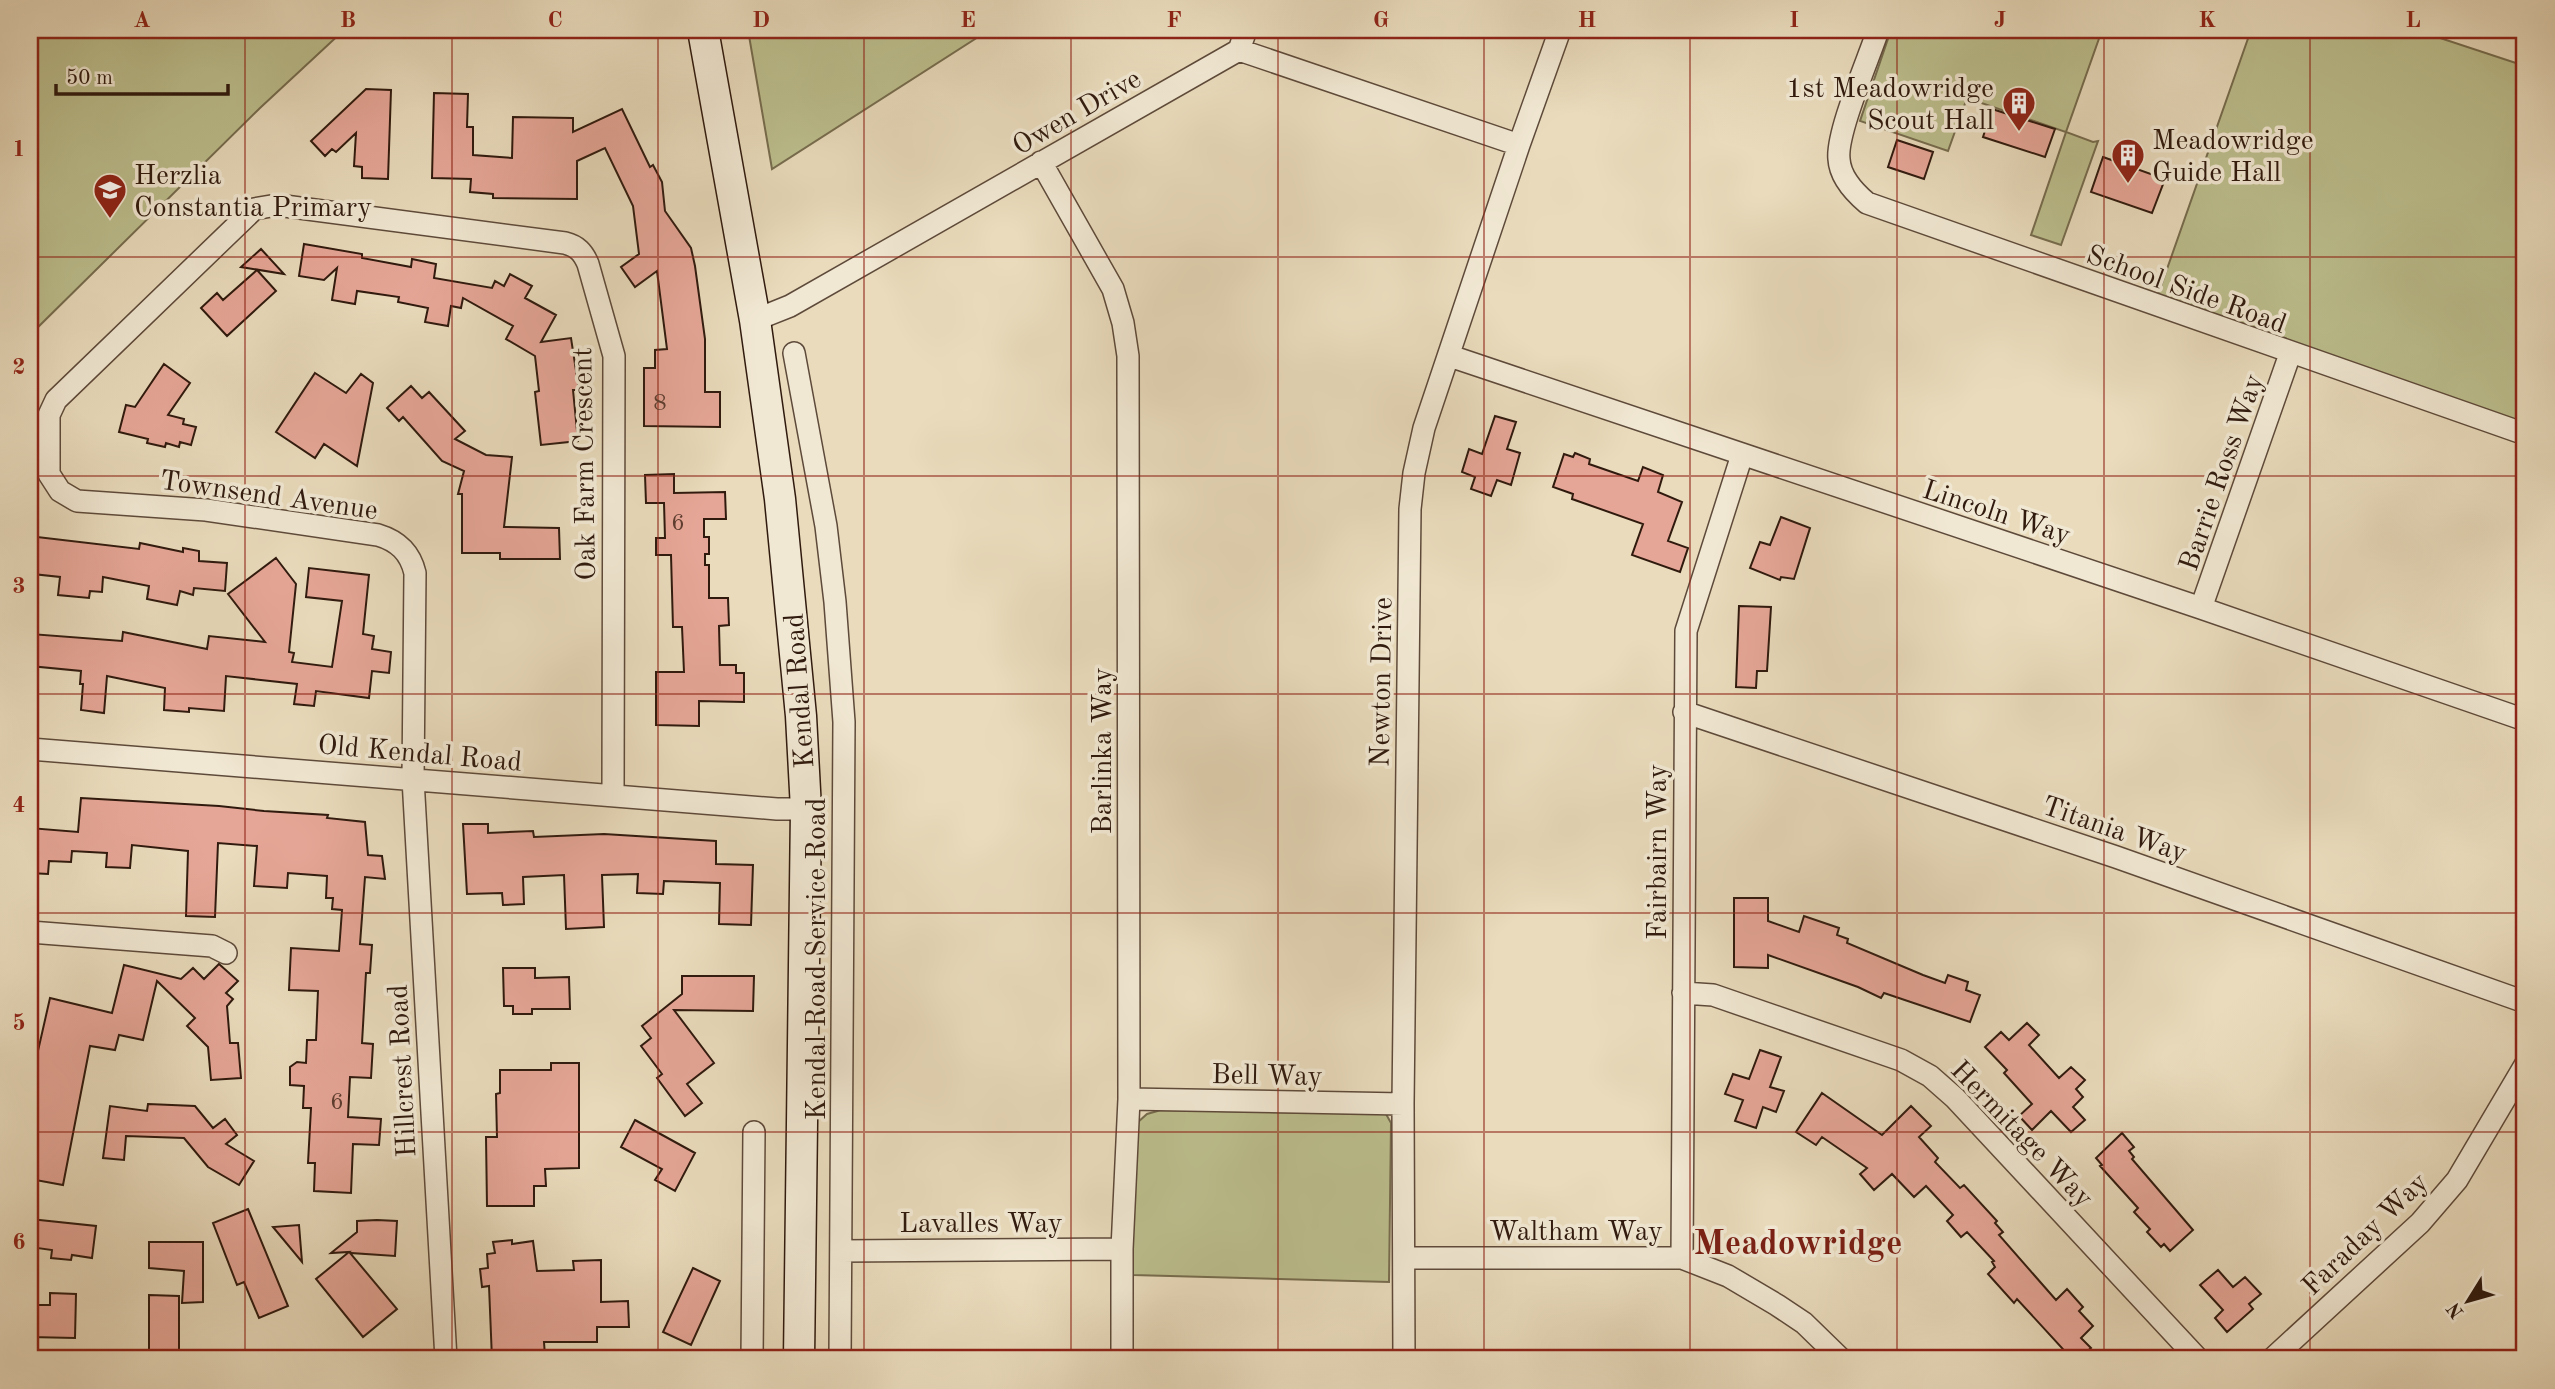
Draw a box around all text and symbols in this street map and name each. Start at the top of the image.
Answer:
text: A [133,9,151,32]
text: B [340,9,356,32]
text: C [547,9,563,32]
text: D [752,9,770,32]
text: E [960,9,976,32]
text: F [1166,9,1182,32]
text: G [1373,9,1389,32]
text: H [1578,9,1596,32]
text: I [1789,9,1799,32]
text: J [1994,9,2006,32]
text: K [2198,9,2216,32]
text: L [2405,9,2421,32]
scale bar [56,52,228,96]
street label: Owen Drive [1009,66,1146,161]
text: 50 m [66,68,113,89]
place label: 1st Meadowridge Scout Hall [1786,76,1994,136]
building icon: 1st Meadowridge Scout Hall [2000,84,2038,133]
place label: Meadowridge Guide Hall [2152,128,2314,188]
building icon: Meadowridge Guide Hall [2109,136,2147,185]
text: 1 [12,138,26,161]
place label: Herzlia Constantia Primary [134,163,372,223]
school or university icon: Herzlia Constantia Primary [91,171,129,220]
street label: School Side Road [2082,242,2290,340]
street label: Oak Farm Crescent [570,347,602,581]
text: 2 [12,356,26,379]
street label: Barrie Ross Way [2176,371,2270,575]
house number: 8 [653,392,667,416]
street label: Townsend Avenue [158,468,379,526]
street label: Lincoln Way [1919,477,2074,551]
house number: 6 [671,512,685,536]
text: 3 [12,575,26,598]
street label: Newton Drive [1368,597,1398,767]
street label: Kendal Road [782,612,820,769]
street label: Barlinka Way [1090,667,1118,835]
street label: Old Kendal Road [316,732,523,778]
street label: Fairbairn Way [1645,764,1673,940]
street label: Titania Way [2038,793,2190,869]
text: 4 [12,794,26,817]
street label: Kendal Road Service Road [804,798,832,1120]
street label: Hillcrest Road [385,983,423,1158]
text: 5 [12,1012,26,1035]
street label: Hermitage Way [1944,1056,2098,1214]
street label: Bell Way [1211,1062,1323,1092]
house number: 6 [330,1091,344,1115]
street label: Faraday Way [2298,1168,2434,1302]
street label: Lavalles Way [899,1211,1063,1239]
street label: Waltham Way [1489,1219,1663,1247]
district label: Meadowridge [1694,1227,1902,1262]
text: 6 [12,1231,26,1254]
north arrow [2432,1266,2502,1336]
text: N [2444,1298,2468,1321]

